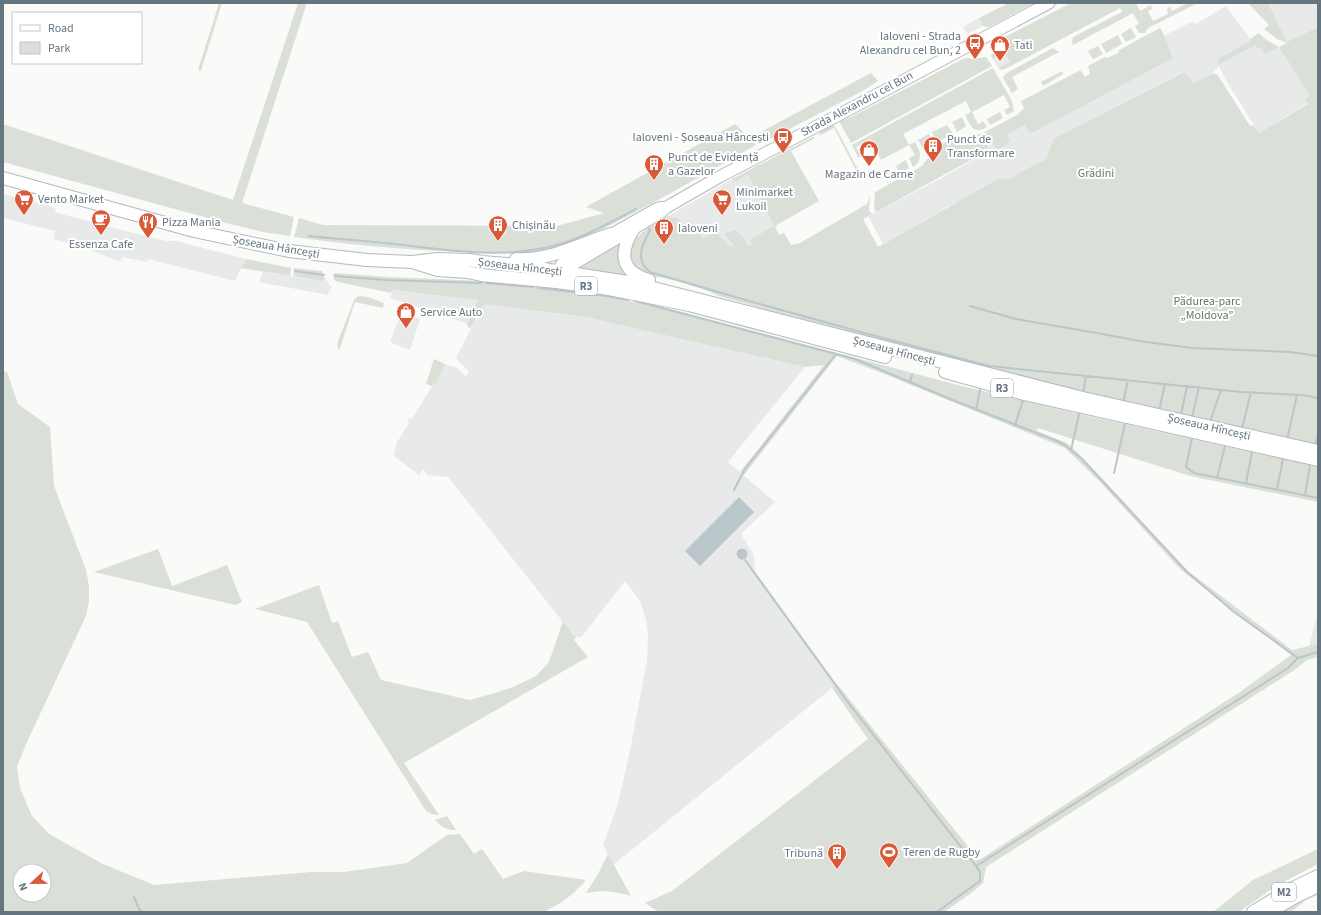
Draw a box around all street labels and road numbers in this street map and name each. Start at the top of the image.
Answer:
street label: Strada Alexandru cel Bun [798,67,916,141]
street label: Șoseaua Hâncești [231,231,321,263]
street label: Șoseaua Hîncești [477,253,563,281]
road number: R3 [575,277,597,295]
street label: Șoseaua Hîncești [851,332,937,370]
road number: R3 [991,379,1013,397]
street label: Șoseaua Hîncești [1166,409,1252,445]
road number: M2 [1272,883,1296,901]

